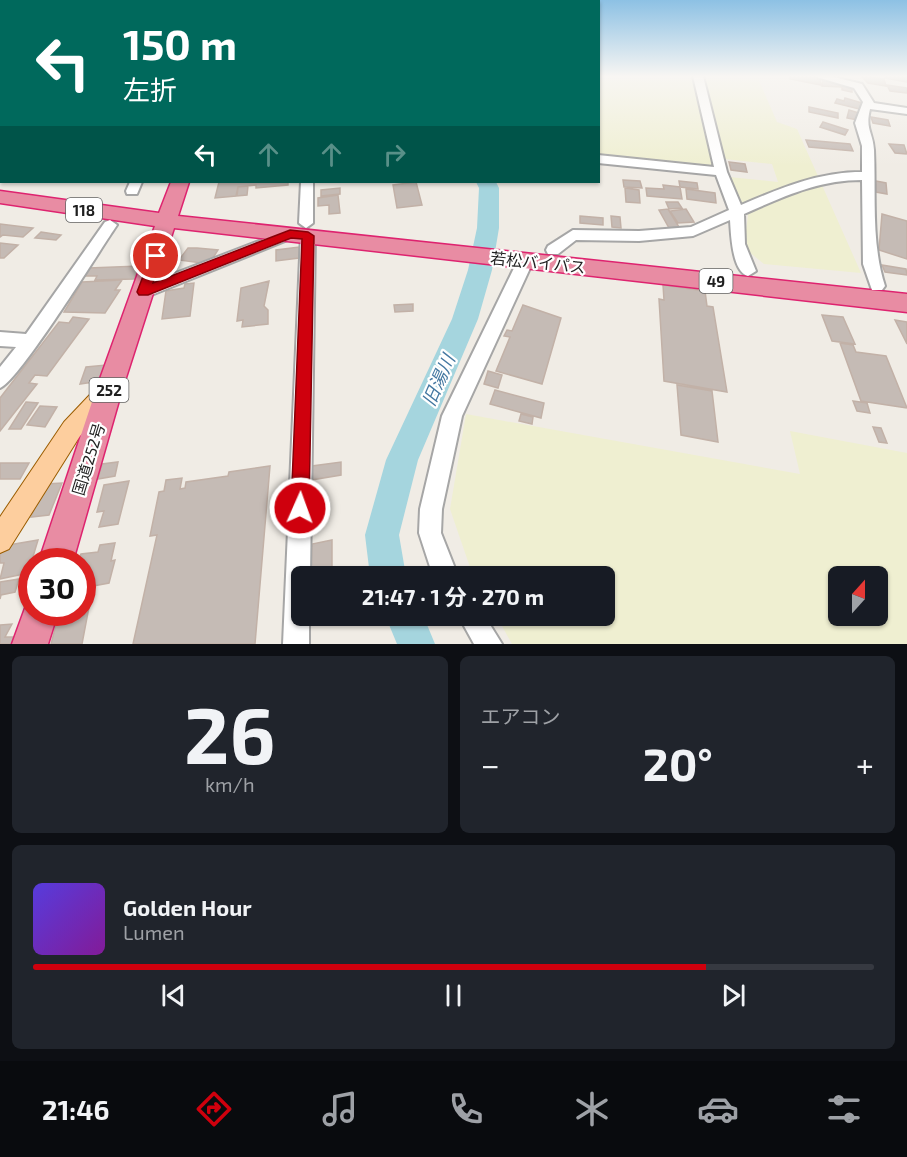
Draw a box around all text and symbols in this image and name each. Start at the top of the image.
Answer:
text: 150 m [123,18,237,68]
icon: left [24,24,102,102]
text: 左折 [123,73,177,105]
icon: left [189,138,222,171]
icon: ahead [252,138,285,171]
icon: ahead [315,138,348,171]
icon: right [378,138,411,171]
road number: 118 [66,198,102,222]
pin [130,230,181,281]
icon: arrive [139,239,172,272]
street label: 若松バイパス [489,248,587,276]
road number: 49 [700,269,732,293]
water label: 旧湯川 [417,349,460,409]
road number: 252 [90,378,128,402]
street label: 国道252号 [68,421,108,497]
position arrow [268,476,332,540]
speed limit sign: 30 [18,548,96,626]
north arrow [828,566,888,626]
map controls [828,566,888,626]
text: 21:47 · 1 分 · 270 m [362,583,544,609]
text: 26 [184,686,275,780]
text: エアコン [481,704,561,728]
text: 20° [643,736,713,790]
text: − [481,744,500,784]
text: + [856,744,874,784]
text: km/h [205,772,255,796]
text: Golden Hour [123,894,252,920]
text: Lumen [123,920,185,944]
icon: previous [157,979,190,1012]
icon: pause [437,979,470,1012]
icon: next [717,979,750,1012]
icon: directions [193,1088,235,1130]
icon: music [319,1088,361,1130]
icon: phone [445,1088,487,1130]
icon: climate [571,1088,613,1130]
icon: car [697,1088,739,1130]
icon: filters [823,1088,865,1130]
text: 21:46 [42,1093,109,1125]

